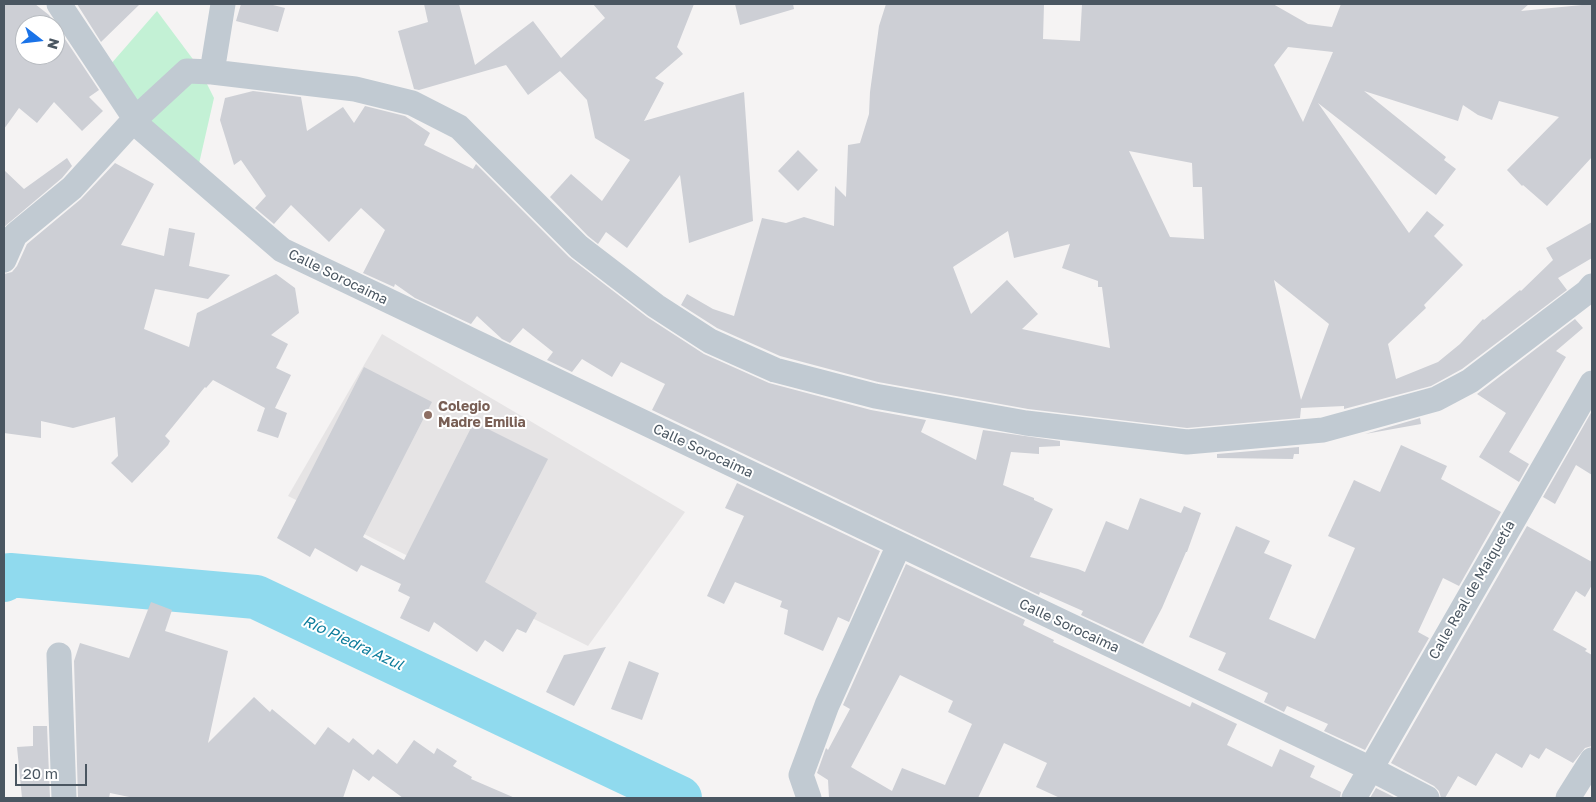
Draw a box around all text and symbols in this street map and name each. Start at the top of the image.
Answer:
north arrow [15,15,65,65]
text: N [44,37,64,51]
street label: Calle Sorocaima [286,246,390,308]
place label: Colegio Madre Emilia [438,399,526,432]
marker: Colegio Madre Emilia [422,409,434,421]
street label: Calle Sorocaima [650,420,756,482]
street label: Calle Real de Maiquetía [1425,518,1519,662]
street label: Calle Sorocaima [1016,595,1122,657]
water label: Río Piedra Azul [300,612,406,674]
scale bar [18,754,90,786]
text: 20 m [23,764,58,782]

